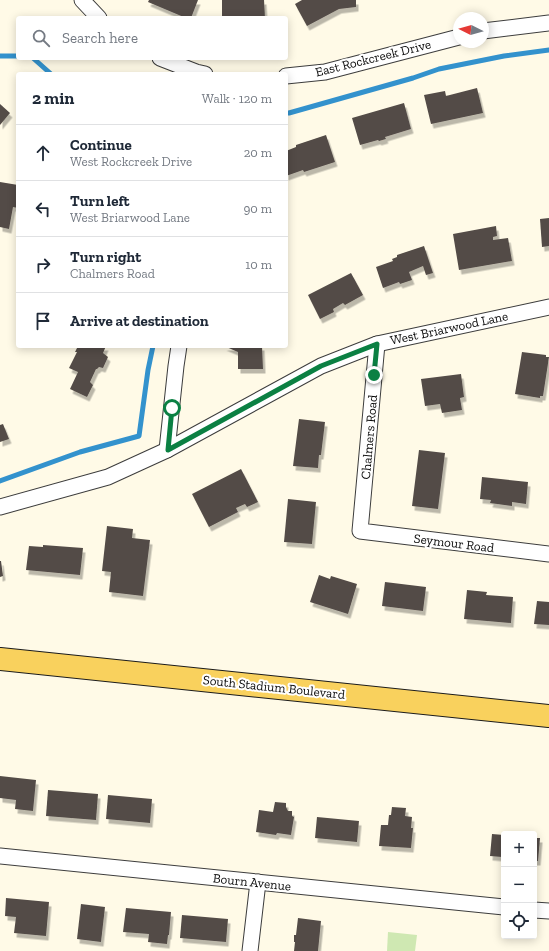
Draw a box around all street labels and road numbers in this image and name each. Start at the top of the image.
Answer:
street label: East Rockcreek Drive [314,36,432,80]
street label: West Briarwood Lane [389,308,509,348]
street label: Chalmers Road [358,394,380,480]
street label: Seymour Road [413,531,495,555]
street label: South Stadium Boulevard [202,672,346,702]
street label: Bourn Avenue [212,870,292,894]

